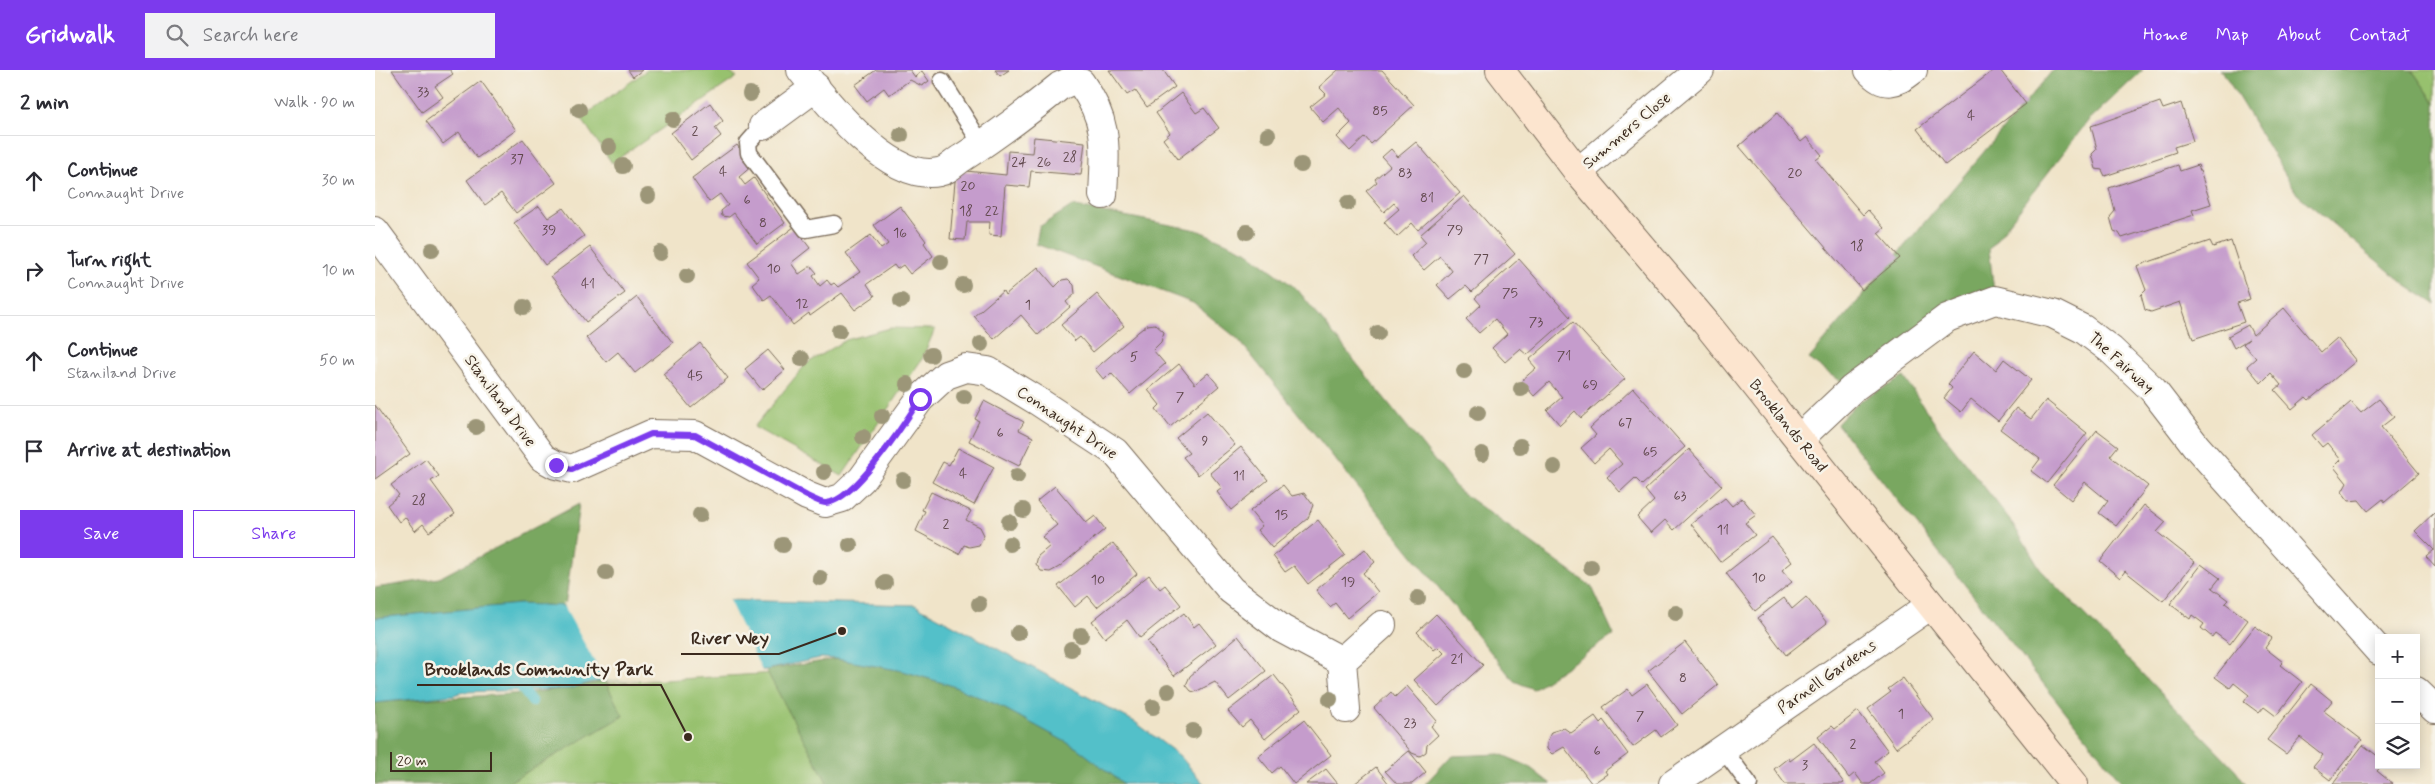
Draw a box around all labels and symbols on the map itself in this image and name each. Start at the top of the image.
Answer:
house number: 33 [417,83,429,101]
street label: Summers Close [1578,88,1676,174]
house number: 85 [1372,102,1388,120]
house number: 4 [1967,107,1975,125]
house number: 2 [692,122,699,140]
house number: 28 [1063,148,1077,166]
house number: 37 [510,150,524,168]
house number: 24 [1011,153,1027,171]
house number: 26 [1037,153,1052,171]
house number: 4 [719,163,727,181]
house number: 83 [1398,164,1412,182]
house number: 20 [1788,164,1802,182]
house number: 20 [961,177,975,195]
house number: 81 [1420,189,1434,207]
house number: 6 [743,191,751,209]
house number: 18 [959,202,973,220]
house number: 22 [985,202,999,220]
house number: 8 [759,214,767,232]
house number: 39 [542,221,556,239]
house number: 79 [1447,221,1463,239]
house number: 16 [893,224,907,242]
house number: 18 [1850,237,1864,255]
house number: 77 [1473,250,1489,268]
house number: 10 [767,260,781,278]
house number: 41 [581,275,595,293]
house number: 75 [1502,284,1518,302]
house number: 12 [795,295,809,313]
house number: 1 [1025,296,1031,314]
house number: 73 [1529,313,1543,331]
street label: The Fairway [2083,328,2159,398]
house number: 71 [1557,347,1571,365]
house number: 5 [1130,348,1138,366]
street label: Staniland Drive [459,351,541,451]
house number: 45 [687,367,703,385]
street label: Brooklands Road [1744,375,1832,477]
house number: 69 [1582,376,1598,394]
street label: Connaught Drive [1013,382,1121,464]
route start [909,388,932,411]
house number: 7 [1176,388,1185,406]
house number: 67 [1618,414,1632,432]
house number: 6 [996,424,1004,442]
house number: 9 [1202,432,1209,450]
house number: 65 [1643,443,1657,461]
route end [545,454,568,477]
house number: 4 [959,465,967,483]
house number: 11 [1233,467,1245,485]
house number: 63 [1673,487,1687,505]
house number: 28 [412,491,426,509]
house number: 15 [1274,506,1288,524]
house number: 2 [943,515,950,533]
house number: 11 [1717,521,1729,539]
house number: 10 [1752,569,1766,587]
house number: 10 [1091,571,1105,589]
house number: 19 [1341,573,1355,591]
callout: River Wey [681,621,779,654]
text: River Wey [691,627,769,651]
street label: Parnell Gardens [1773,635,1881,719]
house number: 21 [1451,650,1463,668]
callout: Brooklands Community Park [417,652,661,685]
text: Brooklands Community Park [425,658,654,682]
house number: 8 [1679,669,1687,687]
house number: 1 [1898,705,1904,723]
house number: 7 [1636,707,1645,725]
house number: 23 [1404,714,1416,732]
house number: 2 [1850,735,1857,753]
house number: 6 [1593,742,1601,760]
scale bar [390,749,493,772]
house number: 3 [1802,756,1808,774]

